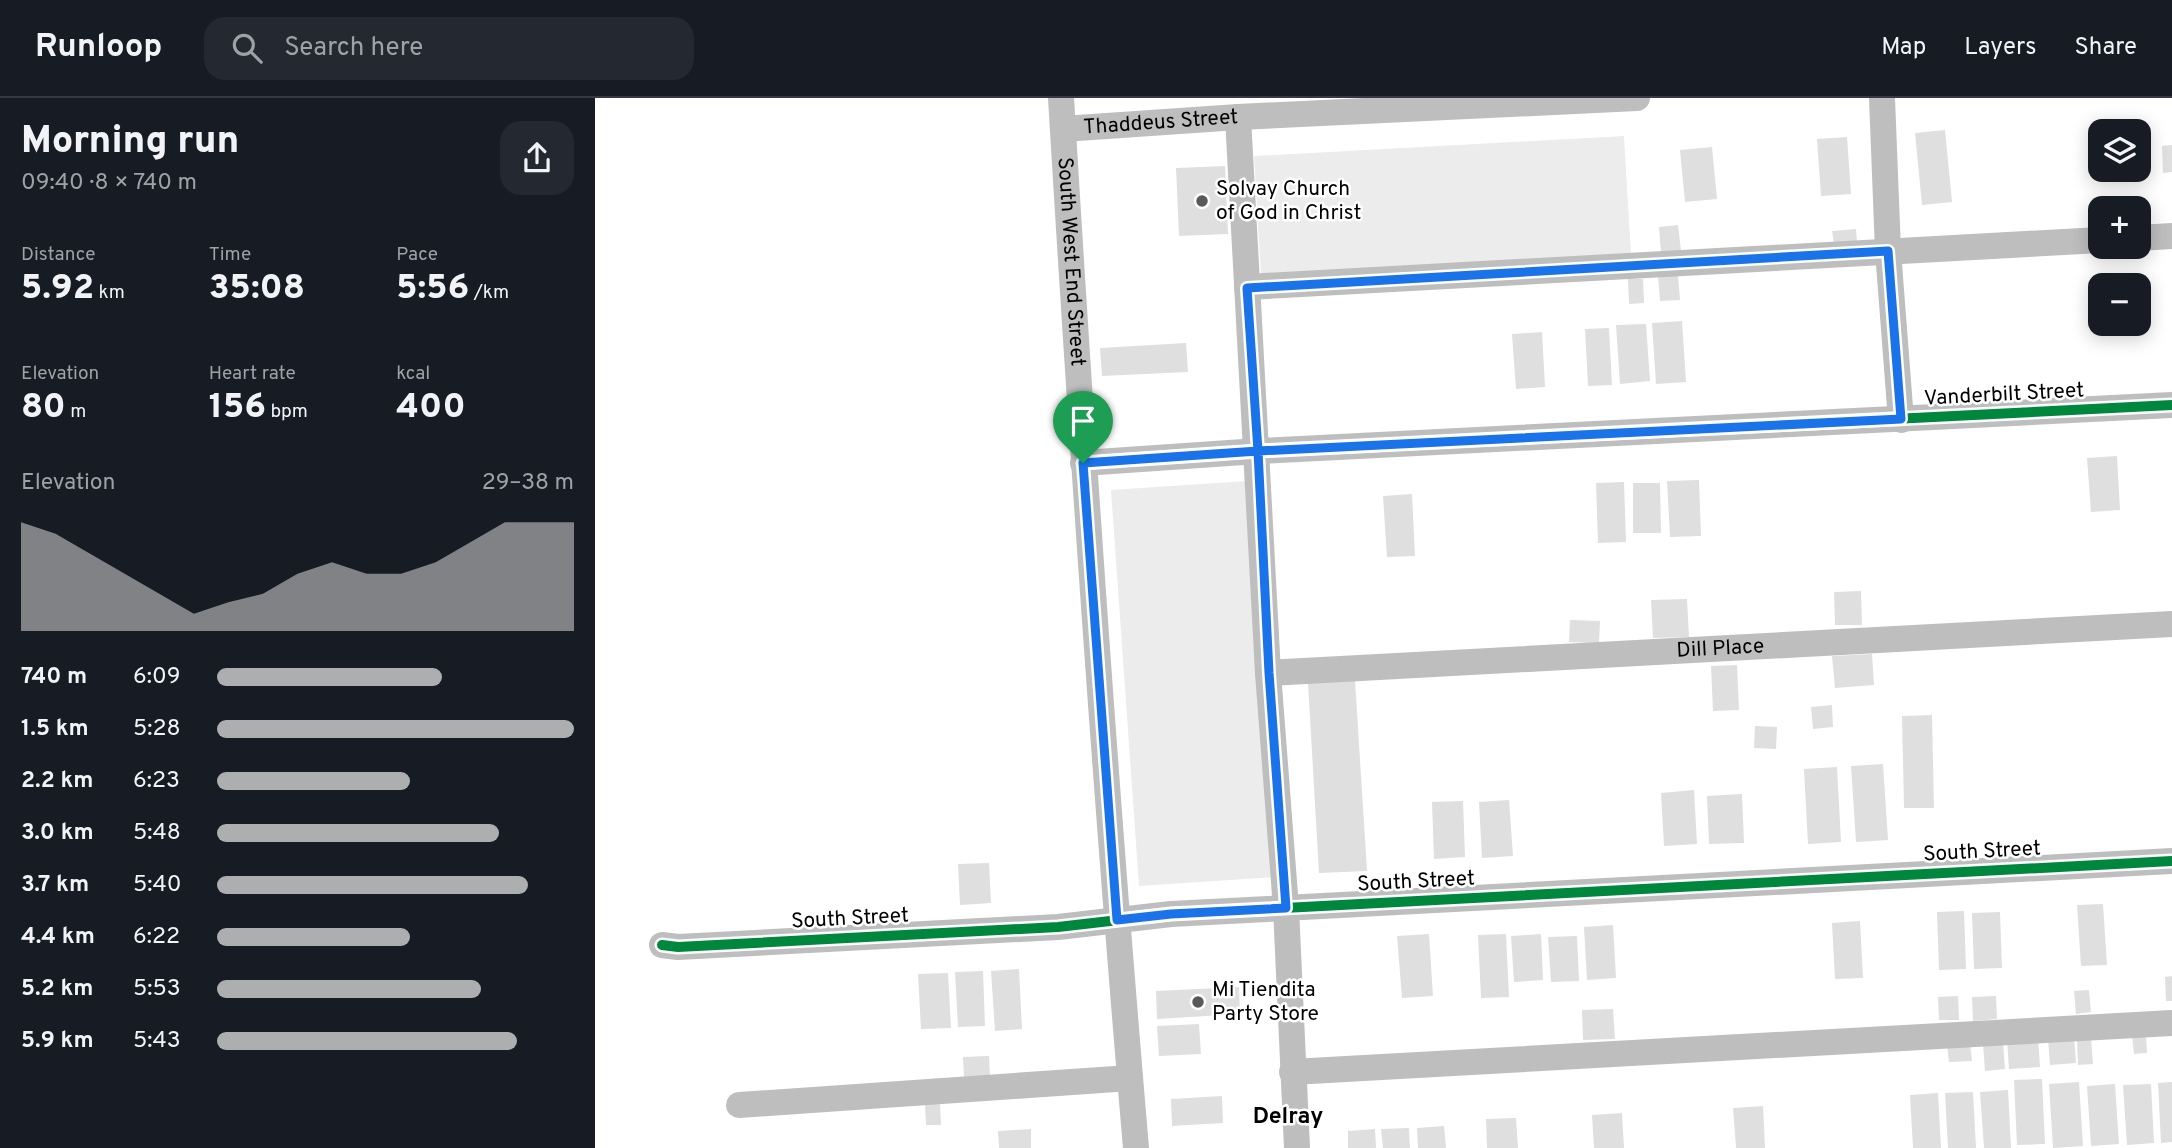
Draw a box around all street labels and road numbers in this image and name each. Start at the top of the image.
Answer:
street label: Thaddeus Street [1083,104,1239,141]
street label: South West End Street [1051,156,1091,367]
street label: Vanderbilt Street [1923,377,2085,413]
street label: Dill Place [1676,633,1765,664]
street label: South Street [1922,835,2042,869]
street label: South Street [1356,865,1476,899]
street label: South Street [790,902,910,936]

